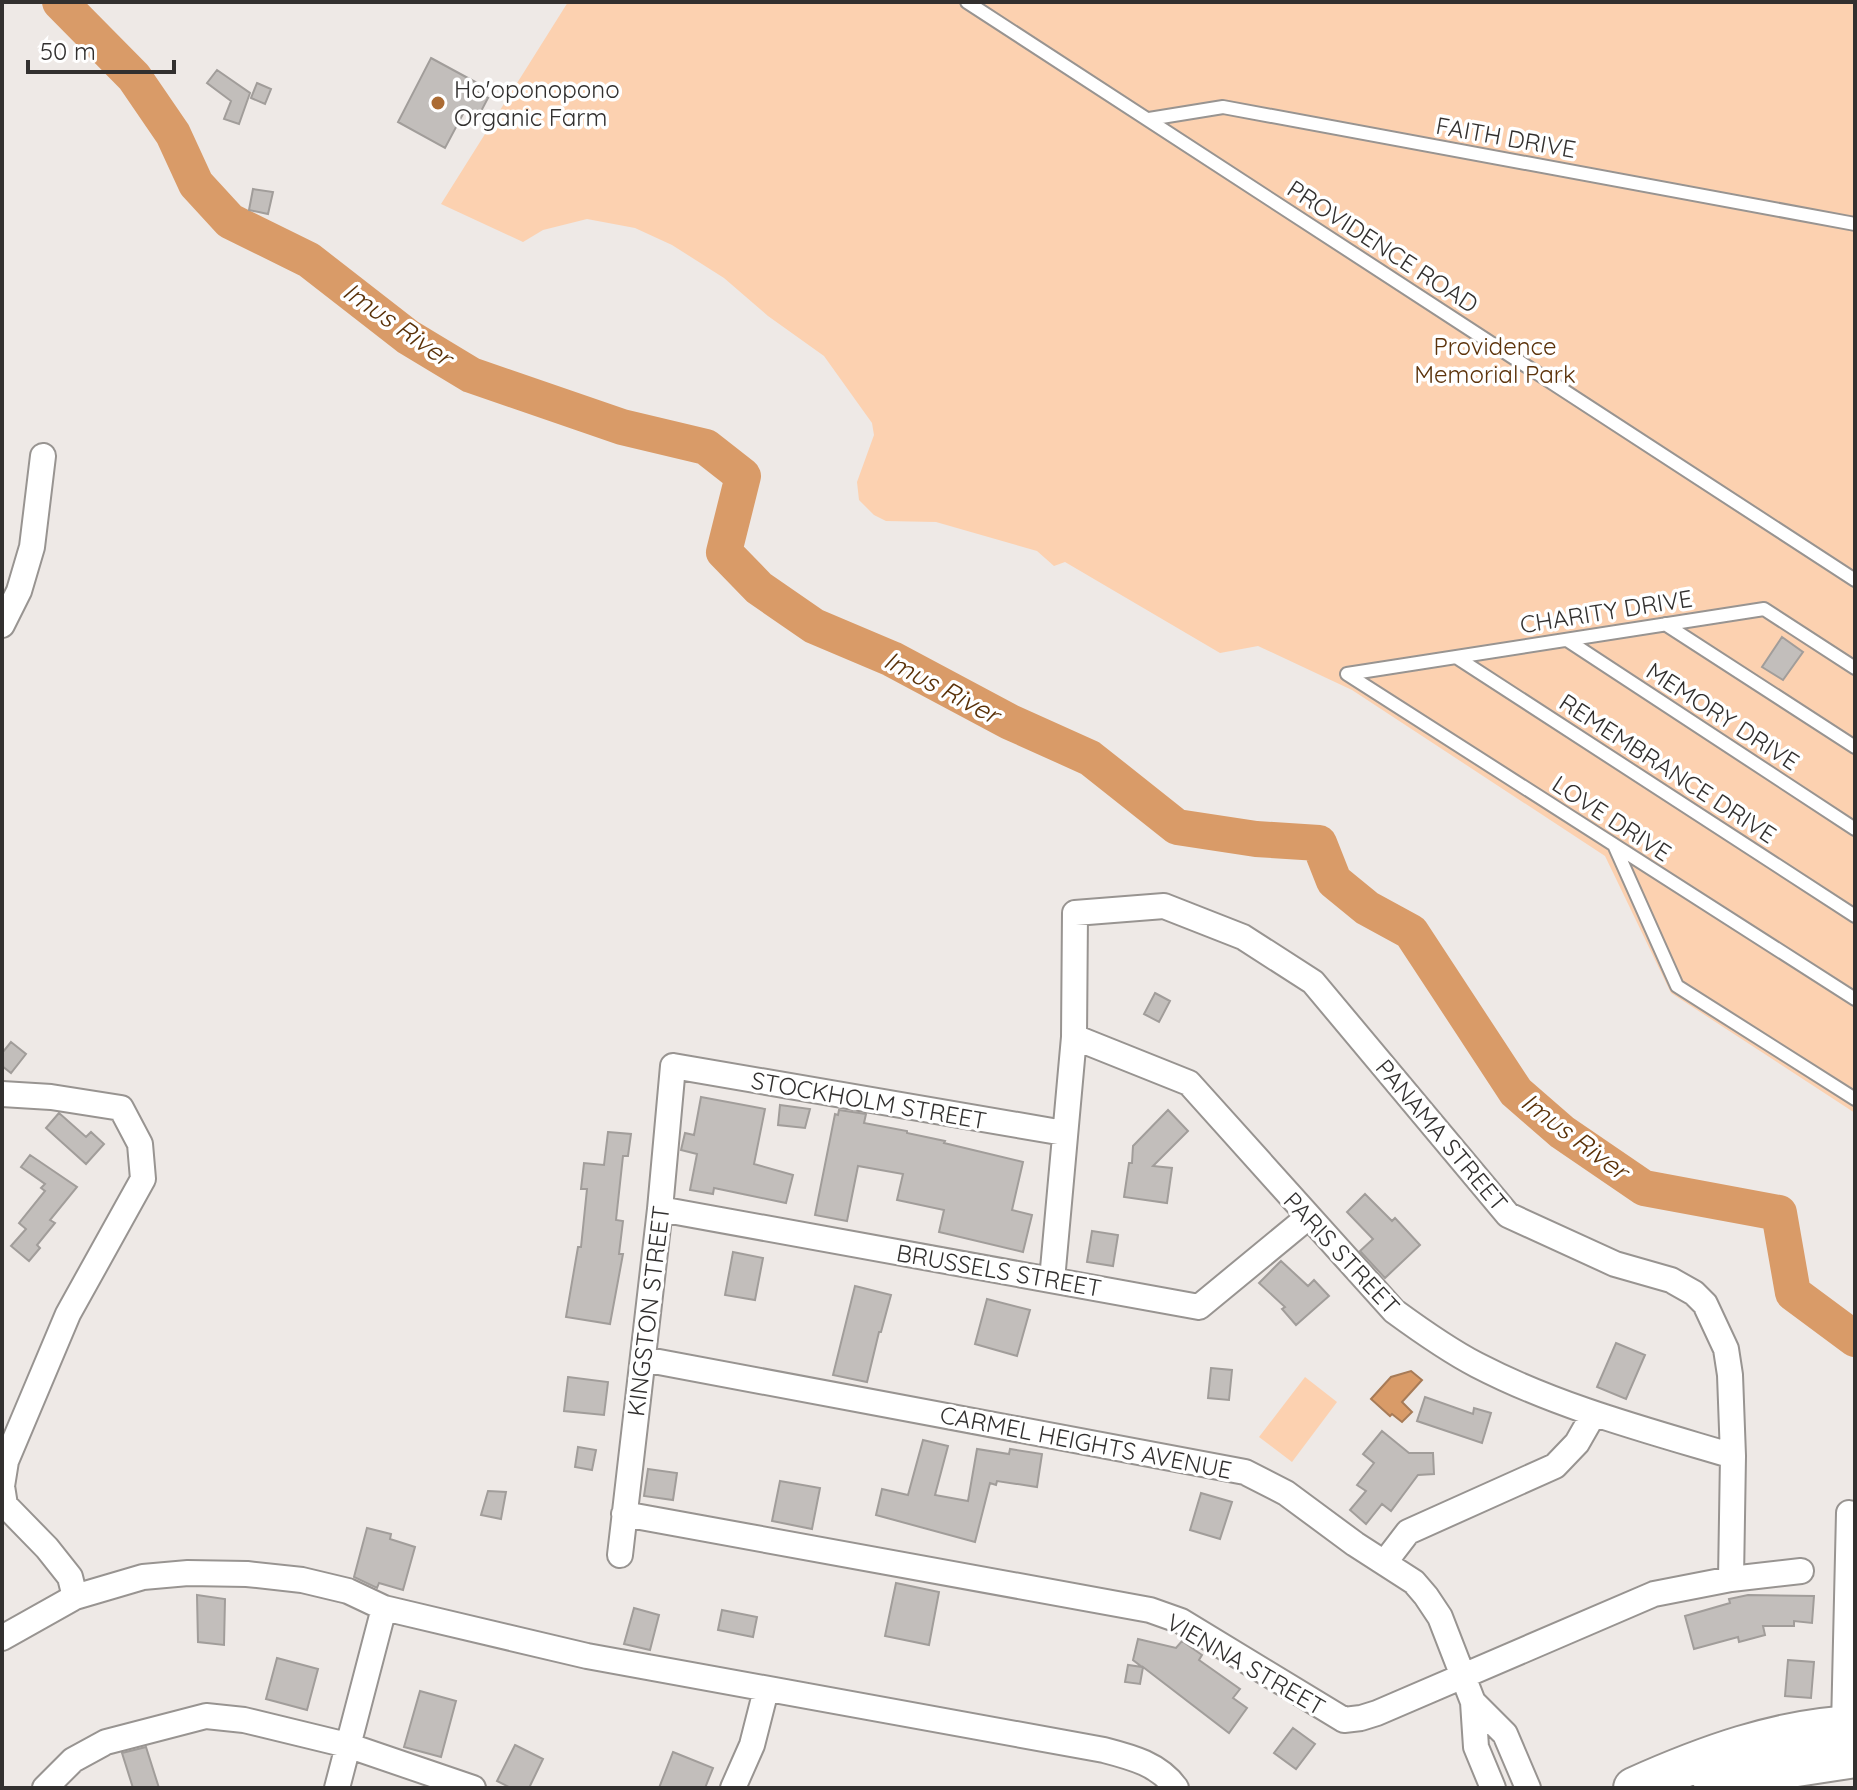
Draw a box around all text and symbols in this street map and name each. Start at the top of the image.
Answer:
scale bar [28,24,174,74]
text: 50 m [40,36,96,66]
place label: Ho'oponopono Organic Farm [454,74,620,132]
marker: Ho'oponopono Organic Farm [429,94,447,112]
street label: FAITH DRIVE [1434,110,1578,164]
street label: PROVIDENCE ROAD [1282,173,1484,319]
water label: Imus River [337,274,461,375]
park label: Providence Memorial Park [1414,331,1576,389]
street label: CHARITY DRIVE [1518,583,1694,639]
water label: Imus River [879,643,1008,732]
street label: MEMORY DRIVE [1641,655,1805,777]
street label: REMEMBRANCE DRIVE [1554,687,1782,849]
street label: LOVE DRIVE [1547,768,1677,868]
street label: PANAMA STREET [1370,1053,1514,1217]
street label: STOCKHOLM STREET [749,1065,989,1135]
water label: Imus River [1515,1085,1637,1189]
street label: PARIS STREET [1278,1185,1406,1321]
street label: KINGSTON STREET [620,1204,676,1418]
street label: BRUSSELS STREET [894,1237,1104,1303]
street label: CARMEL HEIGHTS AVENUE [938,1399,1234,1485]
street label: VIENNA STREET [1161,1606,1331,1722]

